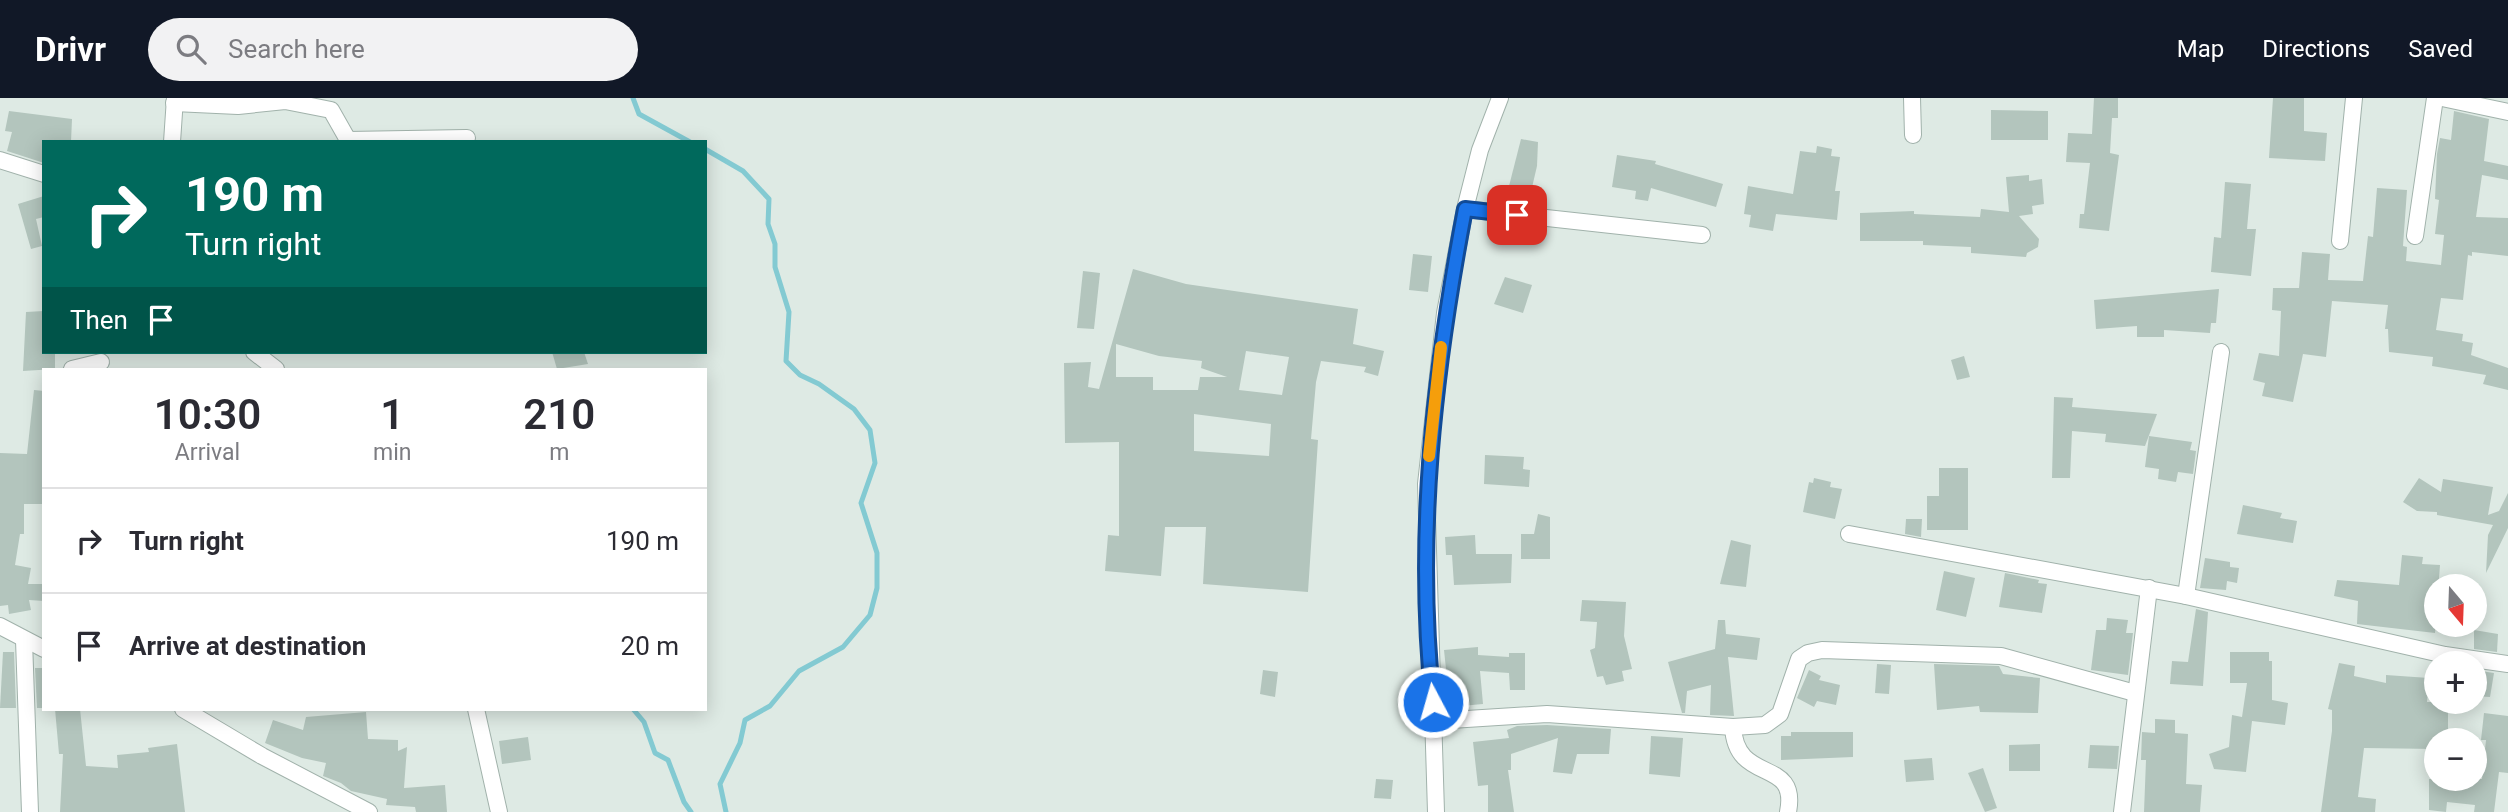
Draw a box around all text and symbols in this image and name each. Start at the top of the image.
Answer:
search box [148,18,638,81]
text: Drivr [35,30,106,69]
icon: search [172,30,210,68]
text: Search here [228,34,365,64]
text: Map [2177,35,2224,63]
text: Directions [2262,35,2370,63]
text: Saved [2408,35,2473,63]
text: 190 m [185,166,324,223]
icon: right [70,168,161,259]
pin [1487,185,1547,245]
icon: arrive [1498,196,1536,234]
text: Turn right [185,225,321,263]
icon: arrive [142,301,180,339]
text: Then [70,305,128,335]
text: 10:30 [154,390,261,439]
text: 1 [380,390,404,439]
text: 210 [523,390,595,439]
text: Arrival [175,439,240,466]
text: min [373,439,411,466]
text: m [549,439,569,466]
icon: right [70,522,108,560]
text: Turn right [129,526,244,556]
text: 190 m [606,526,679,556]
north arrow [2424,574,2487,637]
map controls [2424,574,2487,791]
icon: arrive [70,627,108,665]
text: Arrive at destination [129,631,366,661]
text: 20 m [621,631,679,661]
button: + [2424,651,2487,714]
position arrow [1396,665,1470,739]
button: − [2424,728,2487,791]

